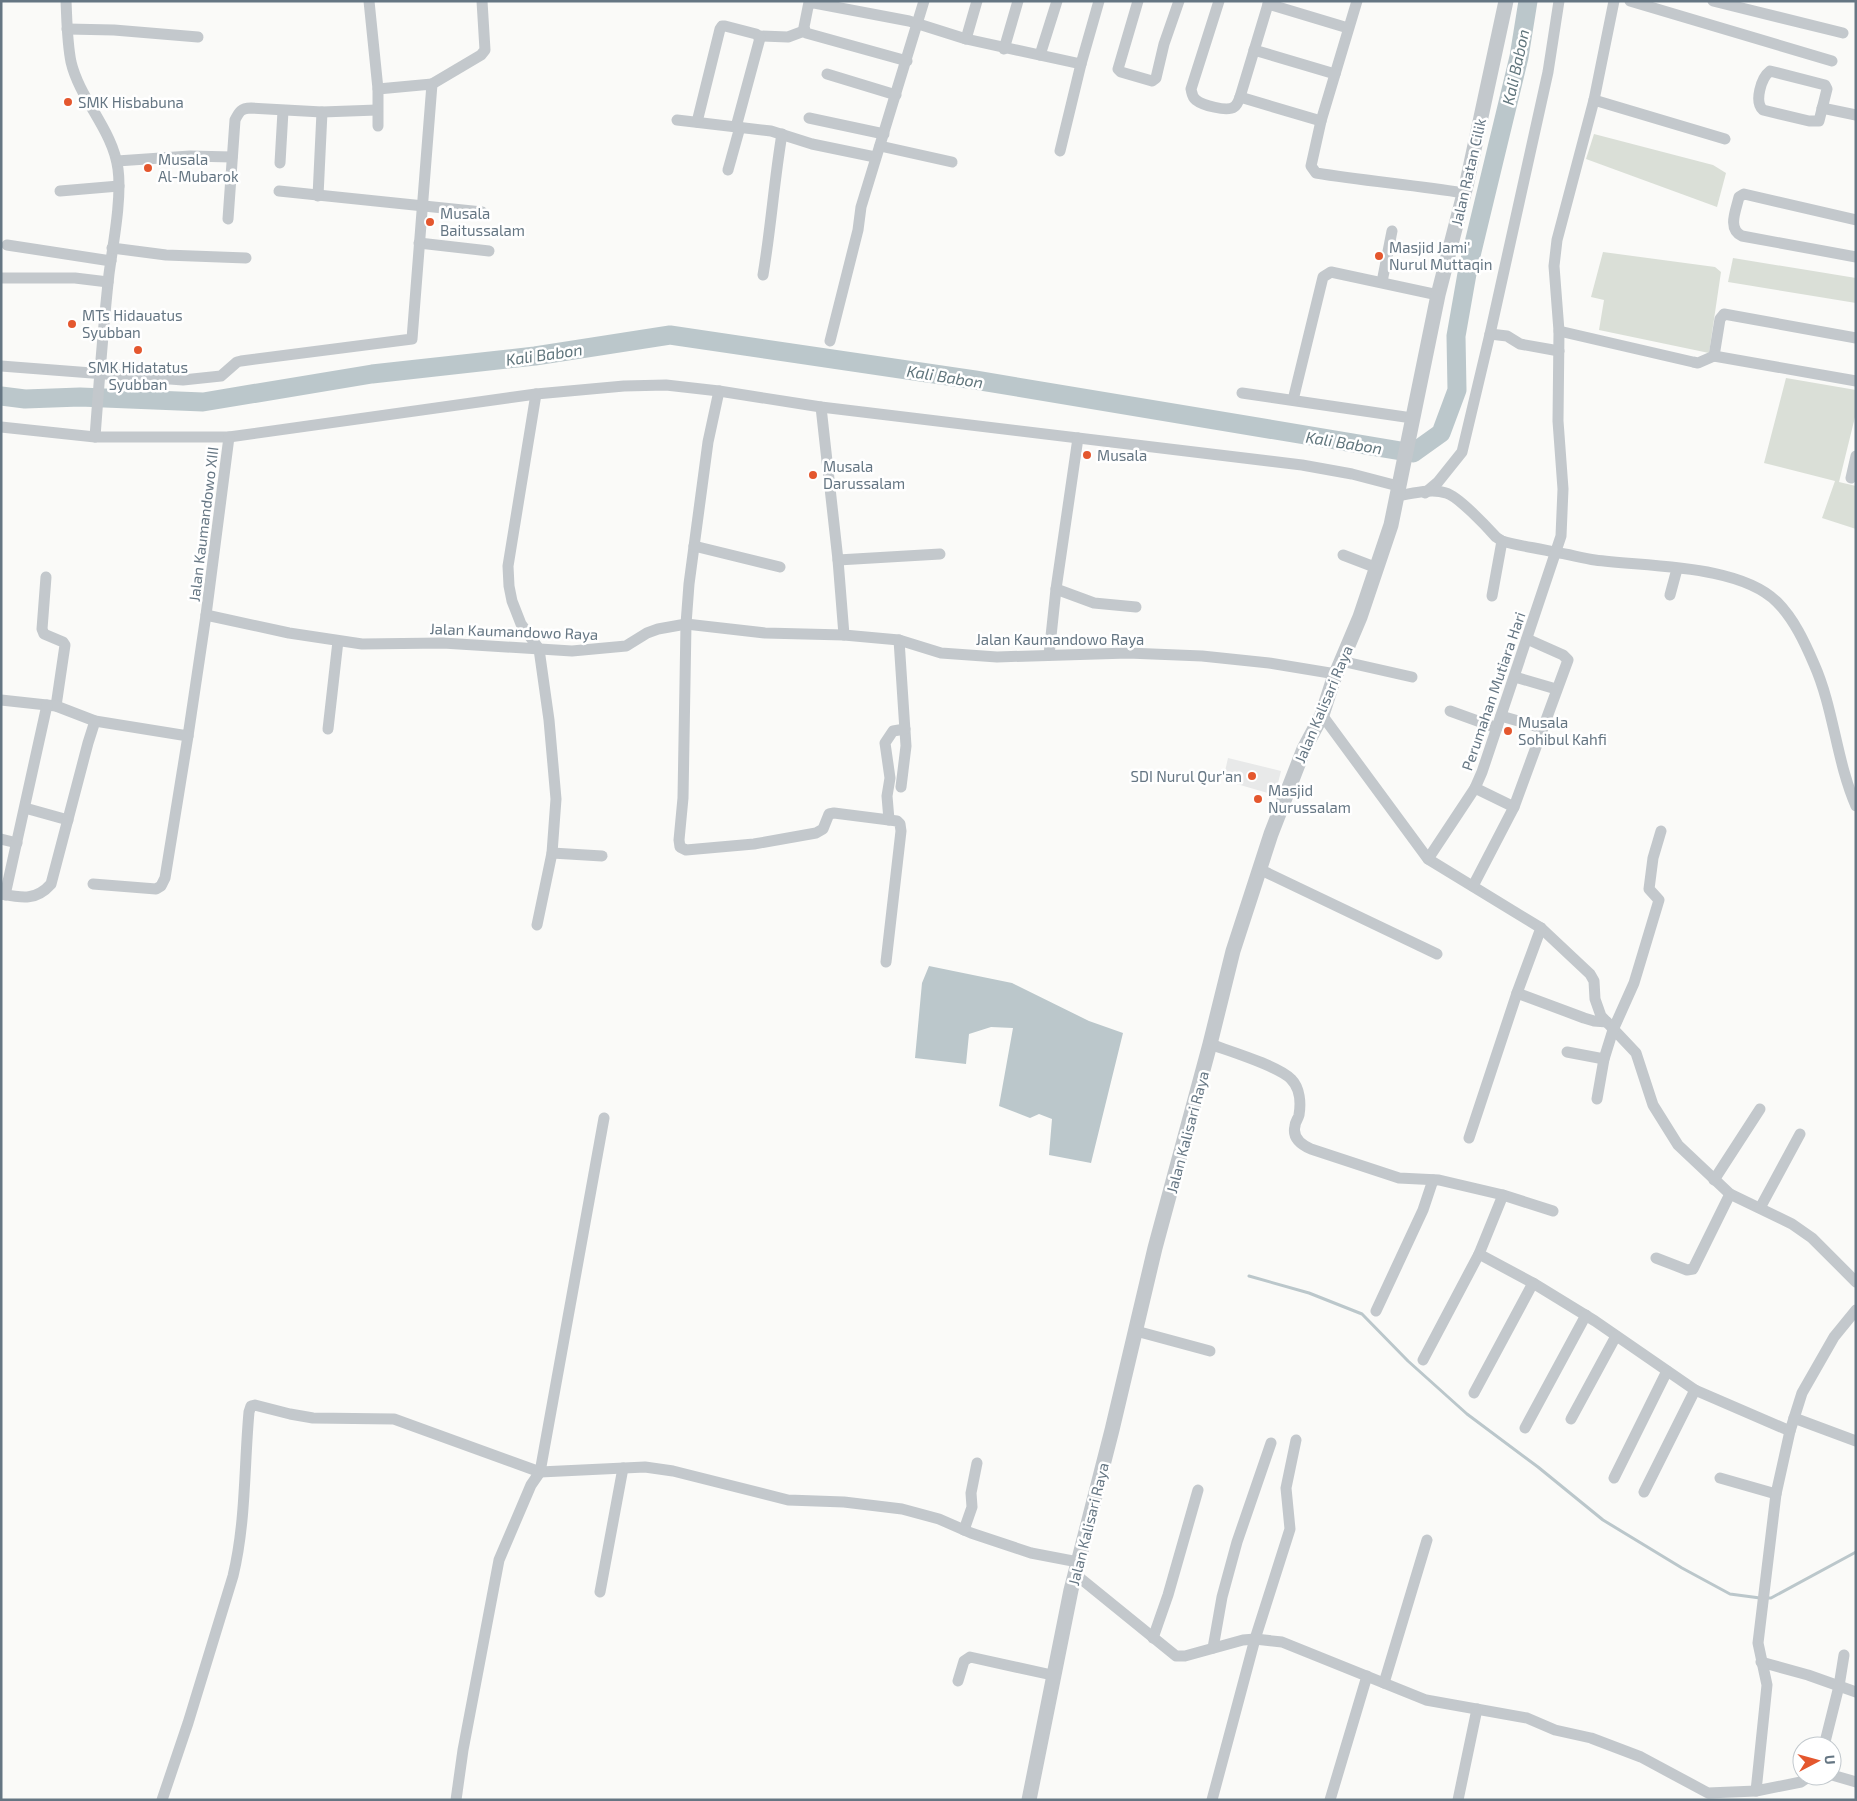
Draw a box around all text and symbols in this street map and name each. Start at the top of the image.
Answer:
water label: Kali Babon [1498,27,1532,107]
place label: SMK Hisbabuna [78,93,184,111]
marker: SMK Hisbabuna [62,96,74,108]
street label: Jalan Ratan Cilik [1447,116,1489,227]
place label: Musala Al-Mubarok [158,150,239,185]
marker: Musala Al-Mubarok [142,162,154,174]
place label: Musala Baitussalam [440,204,525,239]
marker: Musala Baitussalam [424,216,436,228]
place label: Masjid Jami' Nurul Muttaqin [1389,238,1492,273]
marker: Masjid Jami' Nurul Muttaqin [1373,250,1385,262]
place label: MTs Hidauatus Syubban [82,306,183,341]
marker: MTs Hidauatus Syubban [66,318,78,330]
water label: Kali Babon [504,339,584,369]
marker: SMK Hidatatus Syubban [132,344,144,356]
place label: SMK Hidatatus Syubban [88,358,188,393]
water label: Kali Babon [905,361,985,391]
water label: Kali Babon [1304,427,1384,457]
street label: Jalan Kaumandowo XIII [185,445,221,603]
place label: Musala [1097,446,1147,464]
marker: Musala [1081,449,1093,461]
place label: Musala Darussalam [823,457,905,492]
marker: Musala Darussalam [807,469,819,481]
street label: Perumahan Mutiara Hari [1457,609,1529,773]
street label: Jalan Kaumandowo Raya [429,619,599,643]
street label: Jalan Kaumandowo Raya [976,630,1144,648]
street label: Jalan Kalisari Raya [1290,643,1356,765]
place label: Musala Sohibul Kahfi [1518,713,1607,748]
marker: Musala Sohibul Kahfi [1502,725,1514,737]
place label: SDI Nurul Qur'an [1131,767,1242,786]
marker: SDI Nurul Qur'an [1246,770,1258,782]
place label: Masjid Nurussalam [1268,781,1351,816]
marker: Masjid Nurussalam [1252,793,1264,805]
street label: Jalan Kalisari Raya [1162,1069,1212,1195]
street label: Jalan Kalisari Raya [1064,1461,1112,1587]
north arrow [1792,1736,1842,1786]
text: U [1821,1754,1839,1765]

